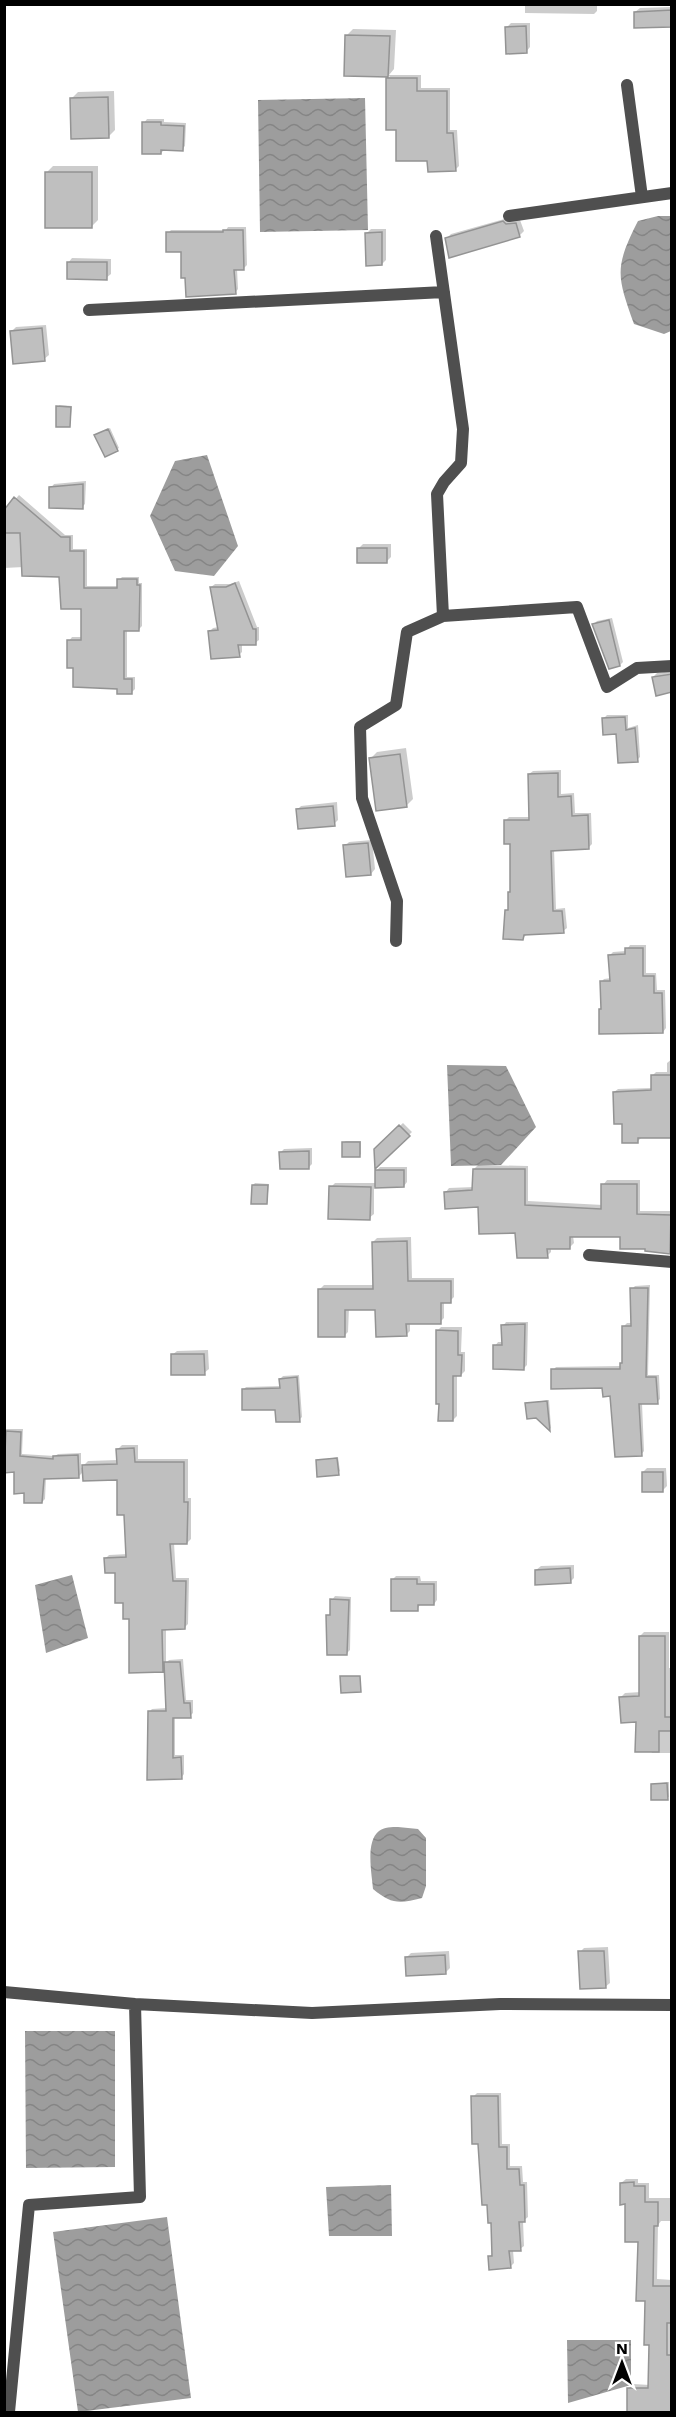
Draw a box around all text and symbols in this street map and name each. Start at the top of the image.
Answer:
north arrow [592,2333,652,2393]
text: N [616,2339,628,2358]

